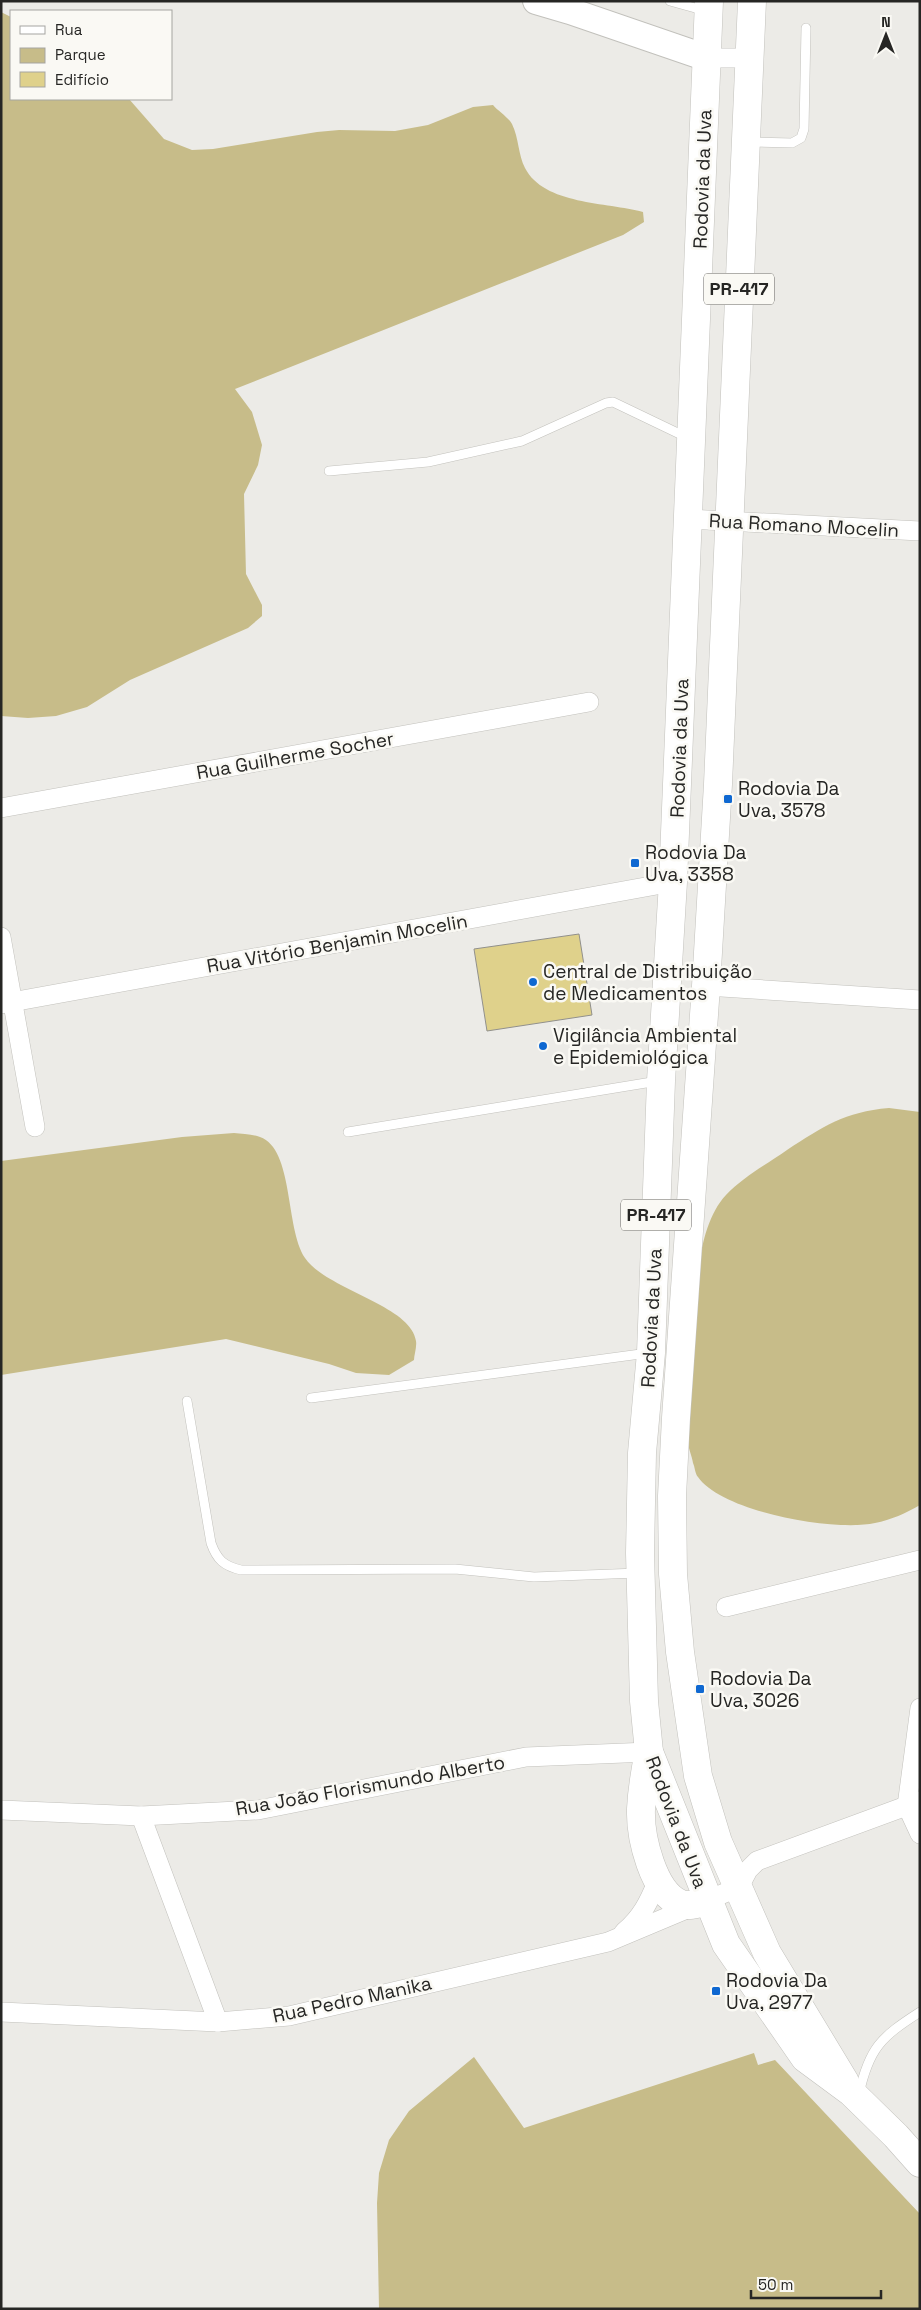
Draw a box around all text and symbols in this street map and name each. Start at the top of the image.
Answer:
legend [10,10,172,100]
north arrow [861,10,911,60]
text: N [881,13,891,31]
text: Rua [55,20,83,39]
text: Parque [55,45,106,64]
text: Edifício [55,70,109,89]
street label: Rodovia da Uva [688,109,717,249]
road number: PR-417 [704,274,774,304]
street label: Rua Romano Mocelin [708,508,900,543]
street label: Rodovia da Uva [665,678,694,818]
street label: Rua Guilherme Socher [194,726,396,785]
place label: Rodovia Da Uva, 3578 [738,776,840,823]
marker: Rodovia Da Uva, 3578 [722,793,734,805]
place label: Rodovia Da Uva, 3358 [645,840,747,887]
marker: Rodovia Da Uva, 3358 [629,857,641,869]
street label: Rua Vitório Benjamin Mocelin [205,908,470,979]
place label: Central de Distribuição de Medicamentos [543,959,752,1006]
marker: Central de Distribuição de Medicamentos [527,976,539,988]
place label: Vigilância Ambiental e Epidemiológica [553,1023,737,1070]
marker: Vigilância Ambiental e Epidemiológica [537,1040,549,1052]
road number: PR-417 [621,1200,691,1230]
street label: Rodovia da Uva [635,1248,668,1388]
place label: Rodovia Da Uva, 3026 [710,1666,812,1713]
marker: Rodovia Da Uva, 3026 [694,1683,706,1695]
street label: Rua João Florismundo Alberto [233,1749,507,1822]
street label: Rodovia da Uva [640,1753,713,1892]
place label: Rodovia Da Uva, 2977 [726,1968,828,2015]
street label: Rua Pedro Manika [270,1970,434,2029]
marker: Rodovia Da Uva, 2977 [710,1985,722,1997]
scale bar [751,2268,881,2300]
text: 50 m [758,2275,793,2294]

